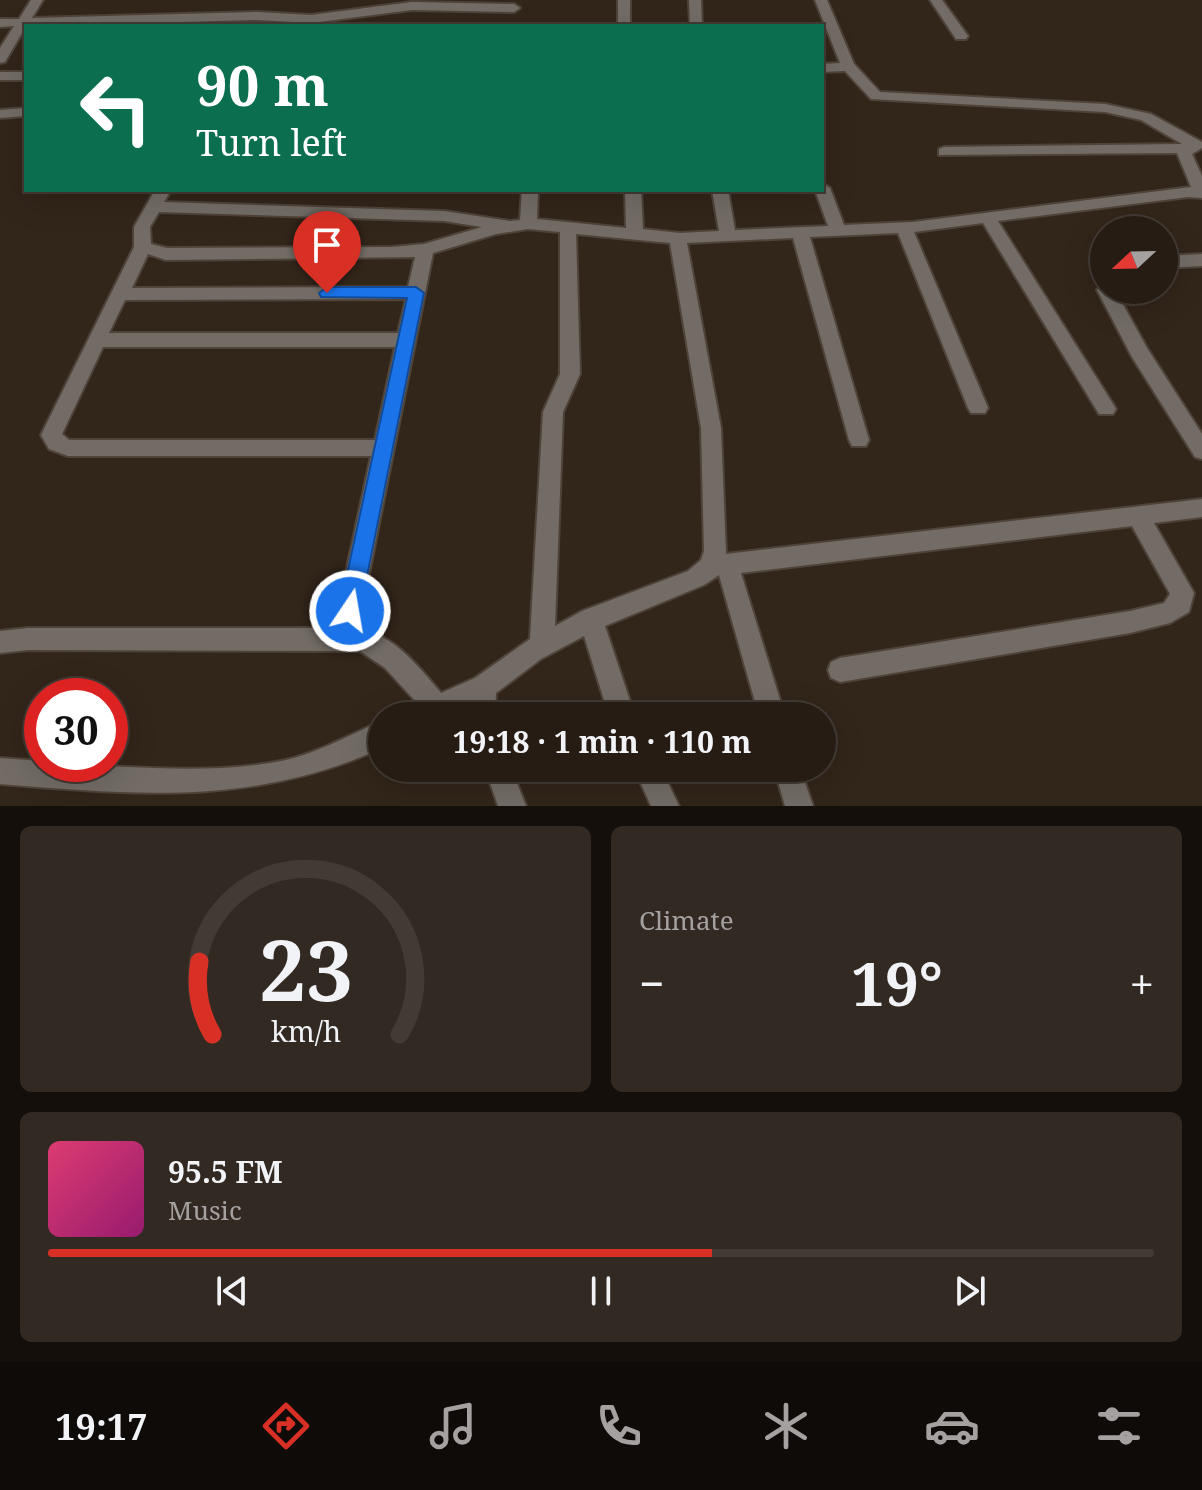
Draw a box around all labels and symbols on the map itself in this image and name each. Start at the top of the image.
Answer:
pin [293,211,361,293]
north arrow [1090,216,1178,304]
position arrow [308,569,392,653]
speed limit sign: 30 [24,678,128,782]

